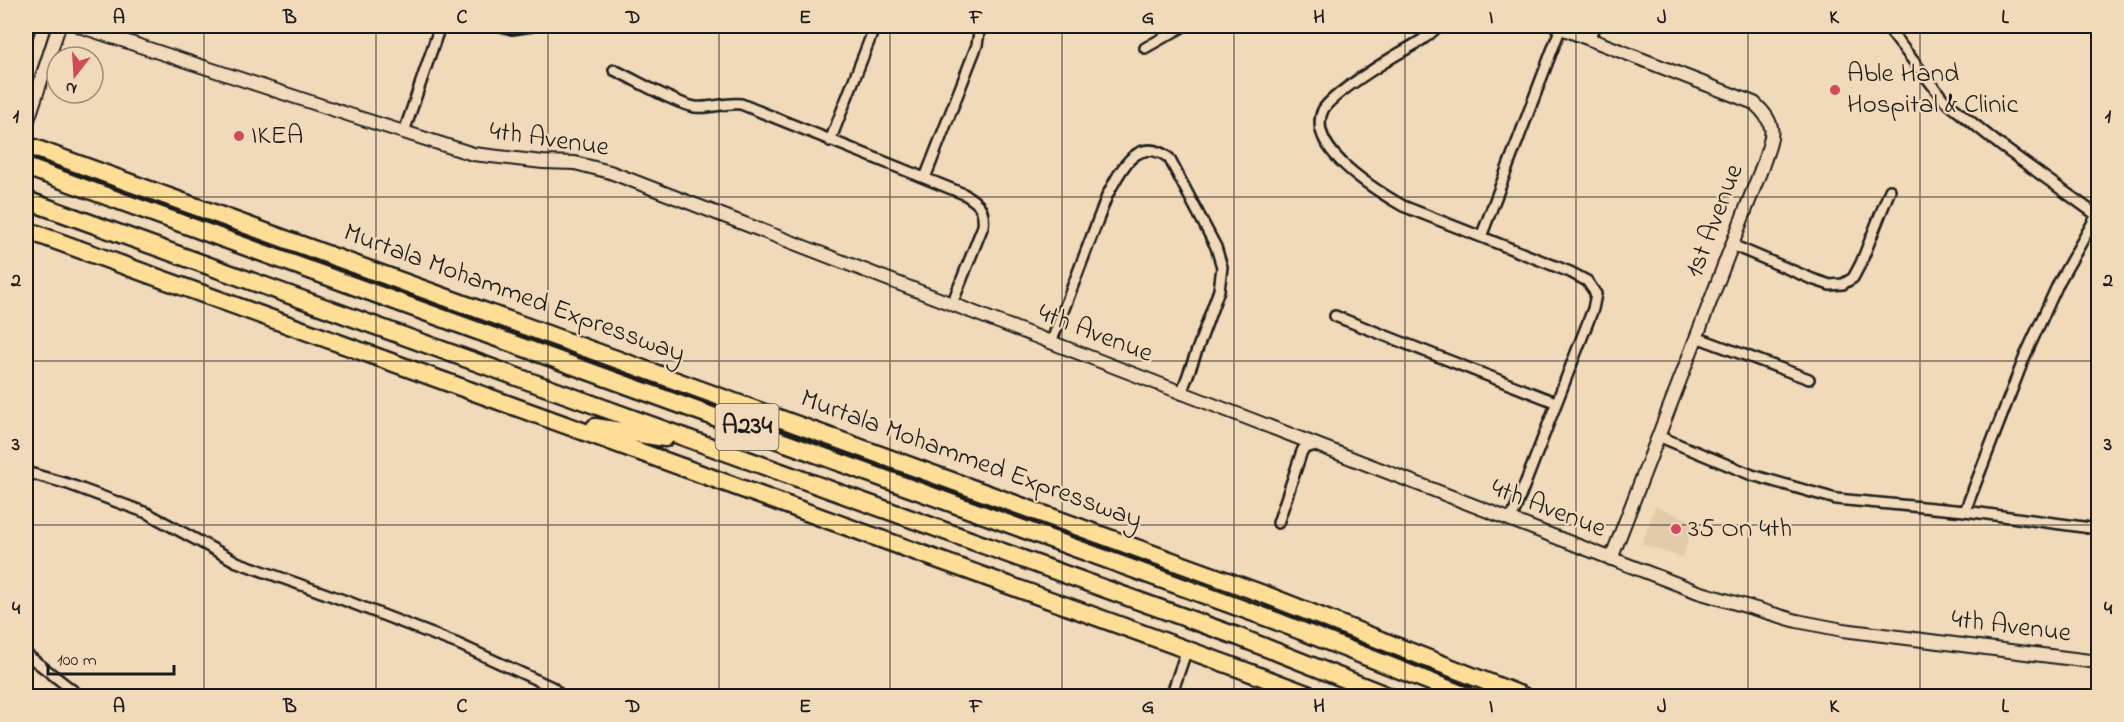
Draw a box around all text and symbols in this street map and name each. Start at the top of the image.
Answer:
text: A [113,4,125,33]
text: B [282,4,297,33]
text: C [457,4,468,33]
text: D [625,4,640,33]
text: E [799,4,811,33]
text: F [969,4,983,33]
text: G [1142,4,1155,33]
text: H [1313,4,1325,33]
text: I [1489,4,1494,33]
text: J [1657,4,1667,33]
text: K [1829,4,1840,33]
text: L [2001,4,2009,33]
north arrow [45,45,105,105]
place label: Able Hand Hospital & Clinic [1847,55,2018,125]
text: N [62,74,80,100]
marker: Able Hand Hospital & Clinic [1828,83,1842,97]
text: 1 [13,103,20,132]
text: 1 [2105,103,2112,132]
street label: 4th Avenue [487,112,612,168]
place label: IKEA [251,117,303,156]
marker: IKEA [232,129,246,143]
street label: 1st Avenue [1675,158,1755,283]
street label: Murtala Mohammed Expressway [338,214,690,374]
text: 2 [10,267,21,296]
text: 2 [2102,267,2113,296]
street label: 4th Avenue [1032,294,1159,374]
street label: Murtala Mohammed Expressway [795,380,1147,540]
road number: A234 [716,404,778,450]
text: 3 [11,431,20,460]
text: 3 [2103,431,2112,460]
street label: 4th Avenue [1485,469,1612,549]
place label: 35 On 4th [1688,510,1792,549]
marker: 35 On 4th [1669,522,1683,536]
text: 4 [12,595,21,624]
text: 4 [2104,595,2113,624]
street label: 4th Avenue [1949,600,2074,654]
scale bar [48,638,174,676]
text: 100 m [57,648,97,674]
text: A [113,693,125,722]
text: B [282,693,297,722]
text: C [457,693,468,722]
text: D [625,693,640,722]
text: E [799,693,811,722]
text: F [969,693,983,722]
text: G [1142,693,1155,722]
text: H [1313,693,1325,722]
text: I [1489,693,1494,722]
text: J [1657,693,1667,722]
text: K [1829,693,1840,722]
text: L [2001,693,2009,722]

